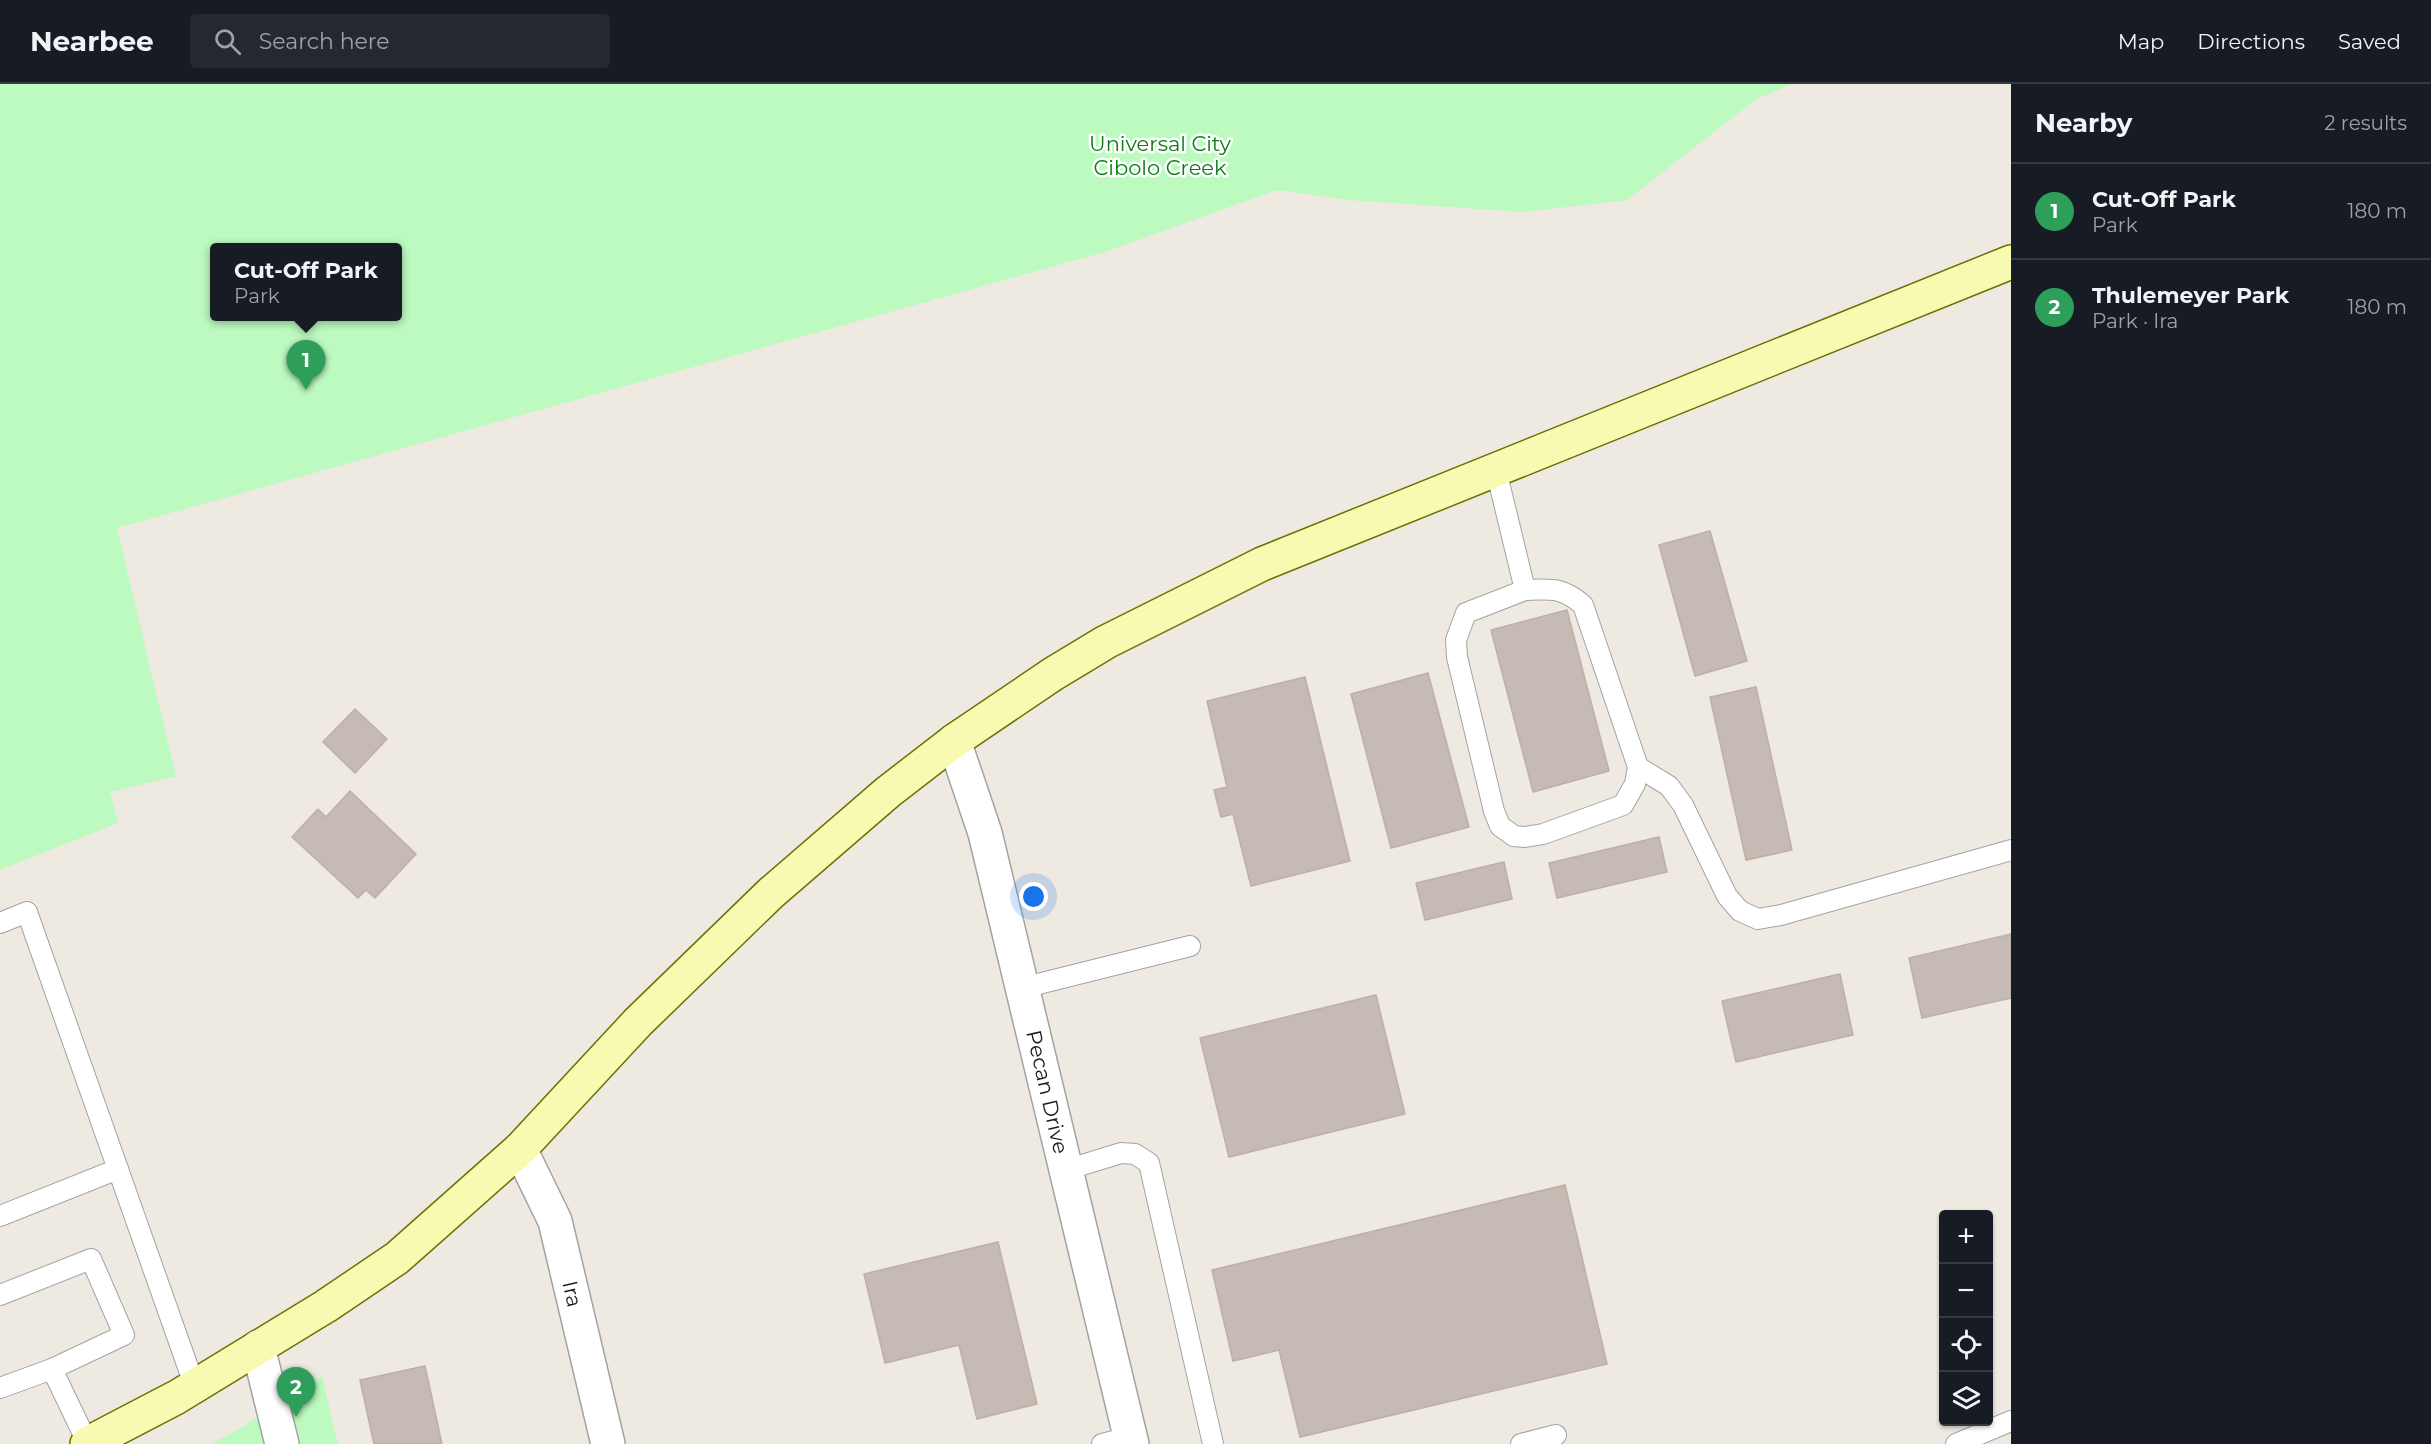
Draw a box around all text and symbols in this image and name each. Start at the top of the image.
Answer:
search box [190,14,610,68]
text: Nearbee [30,24,154,58]
icon: search [211,25,244,58]
text: Search here [259,28,390,55]
text: Map [2118,29,2164,54]
text: Directions [2197,29,2305,54]
text: Saved [2338,29,2401,54]
text: Nearby [2035,107,2132,139]
text: 2 results [2324,111,2407,135]
park label: Universal City Cibolo Creek [1089,131,1232,180]
text: Cut-Off Park [2092,186,2236,213]
text: 1 [2051,199,2058,223]
text: 180 m [2347,199,2407,223]
text: Park [2092,213,2138,237]
popup [210,243,402,321]
text: Cut-Off Park [234,257,378,284]
text: Thulemeyer Park [2092,282,2289,309]
text: Park [234,284,280,308]
text: 2 [2049,295,2060,319]
text: 180 m [2347,295,2407,319]
text: Park · Ira [2092,309,2178,333]
pin: 1 [286,340,326,390]
your location [1019,882,1048,911]
street label: Pecan Drive [1021,1027,1074,1156]
map controls [1939,1210,1993,1426]
button: + [1939,1210,1993,1264]
button: − [1939,1264,1993,1318]
street label: Ira [557,1278,588,1310]
button: locate [1939,1318,1993,1372]
pin: 2 [276,1368,316,1417]
button: layers [1939,1372,1993,1426]

